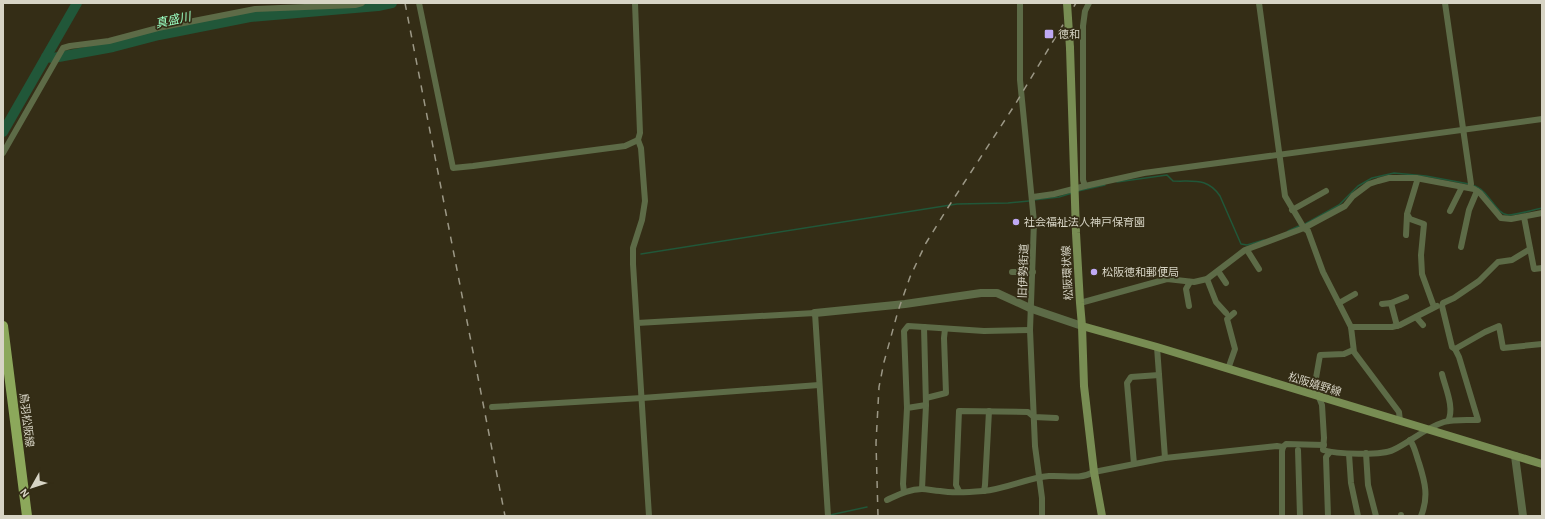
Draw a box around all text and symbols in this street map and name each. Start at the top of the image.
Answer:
water label: 真盛川 [154,9,194,30]
marker: 徳和 [1043,28,1055,40]
place label: 徳和 [1058,28,1080,40]
place label: 社会福祉法人神戸保育園 [1024,216,1145,228]
marker: 社会福祉法人神戸保育園 [1011,217,1021,227]
street label: 旧伊勢街道 [1016,243,1030,299]
street label: 松阪環状線 [1060,245,1074,301]
place label: 松阪徳和郵便局 [1102,266,1179,278]
marker: 松阪徳和郵便局 [1089,267,1099,277]
street label: 松阪嬉野線 [1287,370,1343,398]
street label: 鳥羽松阪線 [18,392,36,448]
north arrow [12,467,52,507]
text: N [18,487,31,499]

